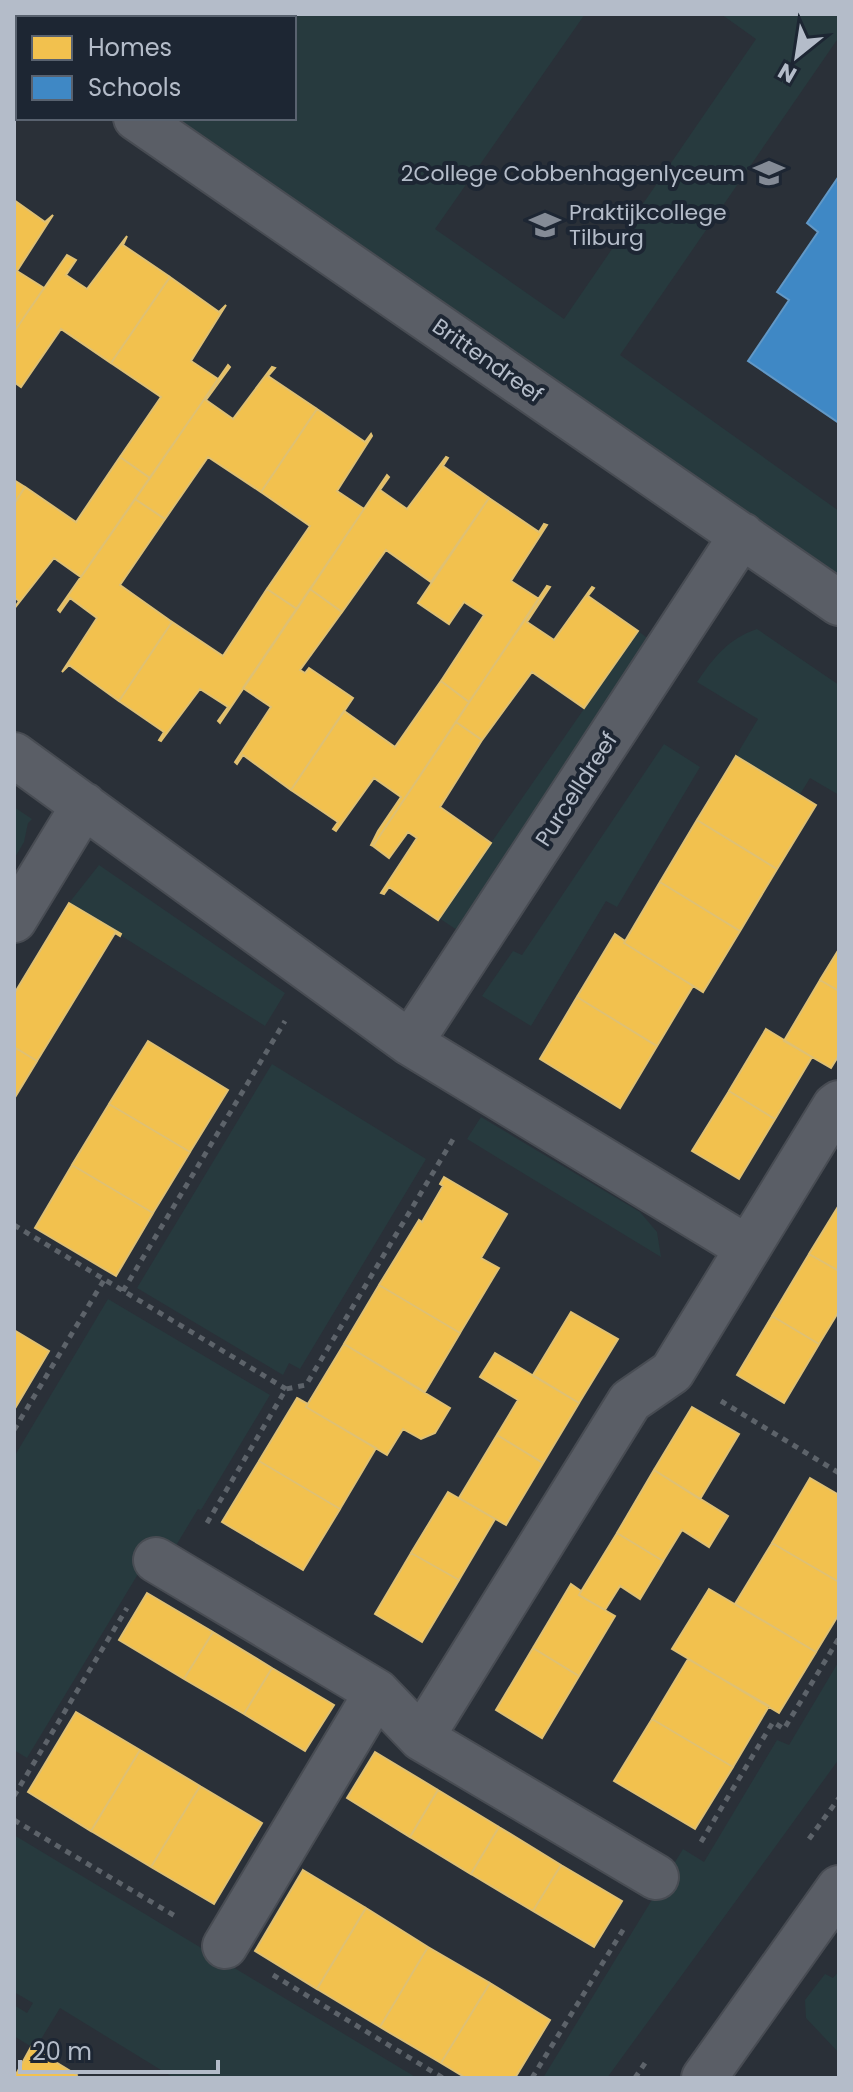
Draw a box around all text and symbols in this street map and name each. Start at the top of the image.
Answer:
legend [16,16,296,120]
north arrow [757,16,837,96]
text: Homes [88,31,172,64]
text: N [772,55,802,90]
text: Schools [88,71,181,104]
school or university icon: 2College Cobbenhagenlyceum [752,156,786,190]
place label: 2College Cobbenhagenlyceum [401,158,745,189]
place label: Praktijkcollege Tilburg [569,197,727,253]
school or university icon: Praktijkcollege Tilburg [528,208,562,242]
street label: Brittendreef [426,311,549,410]
street label: Purcelldreef [528,726,625,852]
scale bar [20,2024,218,2074]
text: 20 m [32,2035,92,2068]

